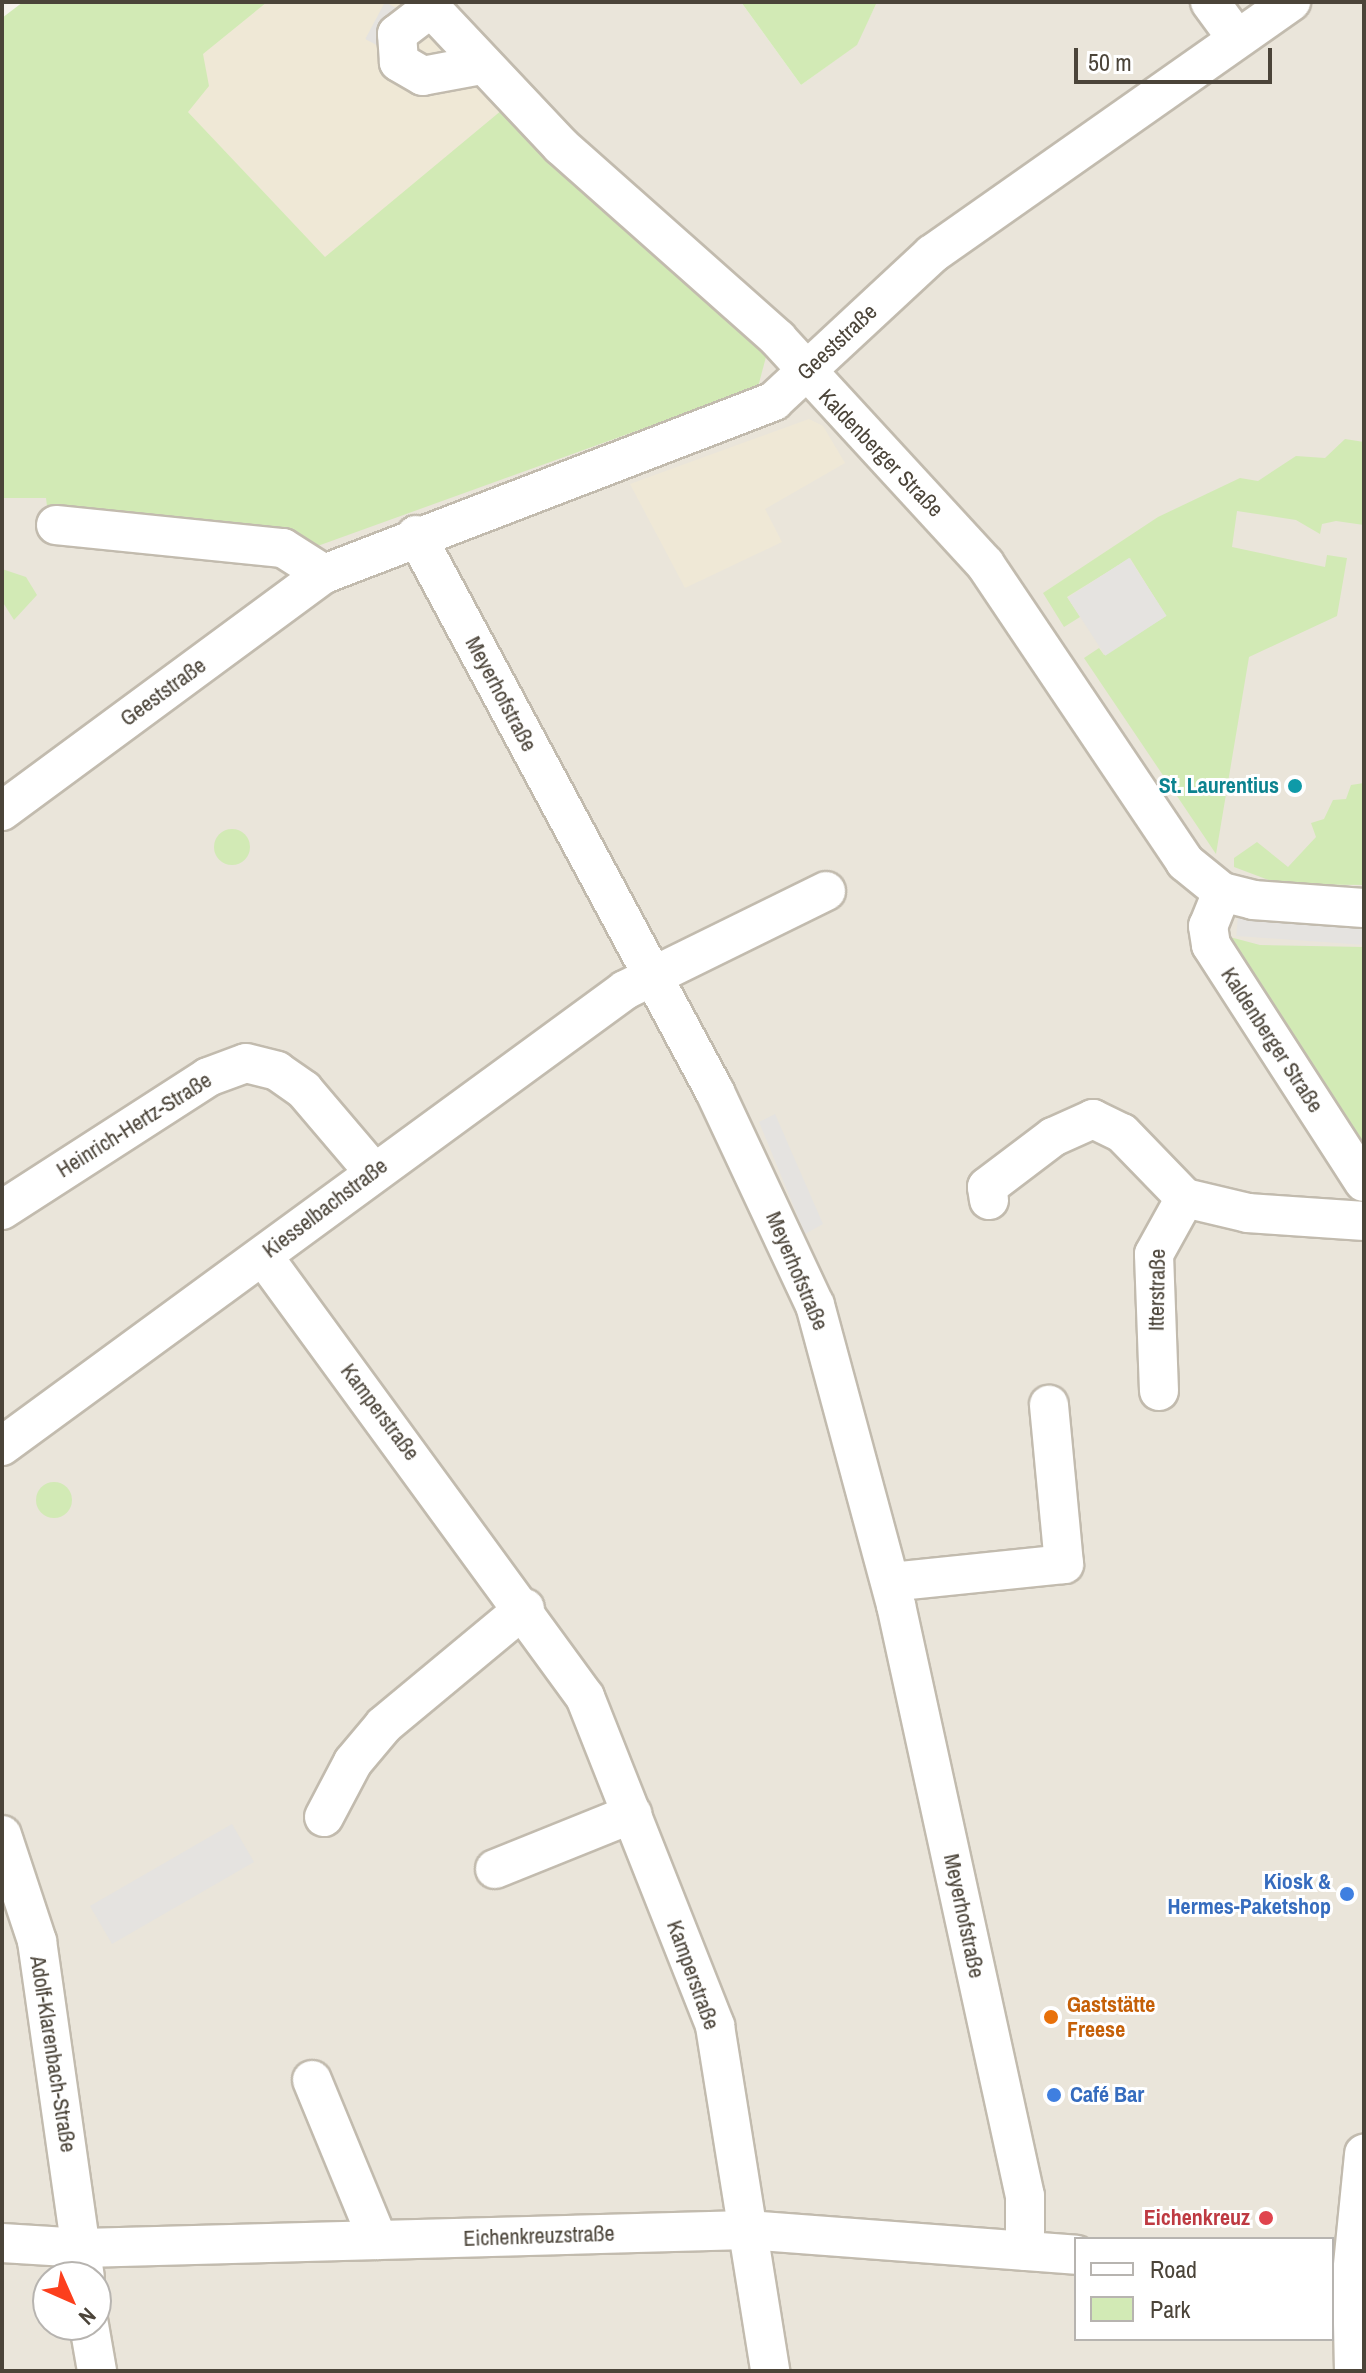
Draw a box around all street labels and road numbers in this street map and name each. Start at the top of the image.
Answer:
street label: Geeststraße [792,298,882,386]
street label: Kaldenberger Straße [813,384,949,522]
street label: Meyerhofstraße [460,632,542,756]
street label: Geeststraße [115,652,211,732]
street label: Kaldenberger Straße [1215,963,1329,1117]
street label: Heinrich-Hertz-Straße [52,1067,216,1183]
street label: Kiesselbachstraße [257,1153,393,1263]
street label: Meyerhofstraße [760,1208,834,1334]
street label: Itterstraße [1143,1249,1171,1331]
street label: Kamperstraße [335,1358,425,1466]
street label: Meyerhofstraße [938,1851,990,1981]
street label: Kamperstraße [661,1917,725,2033]
street label: Adolf-Klarenbach-Straße [24,1954,82,2154]
street label: Eichenkreuzstraße [463,2220,615,2252]

